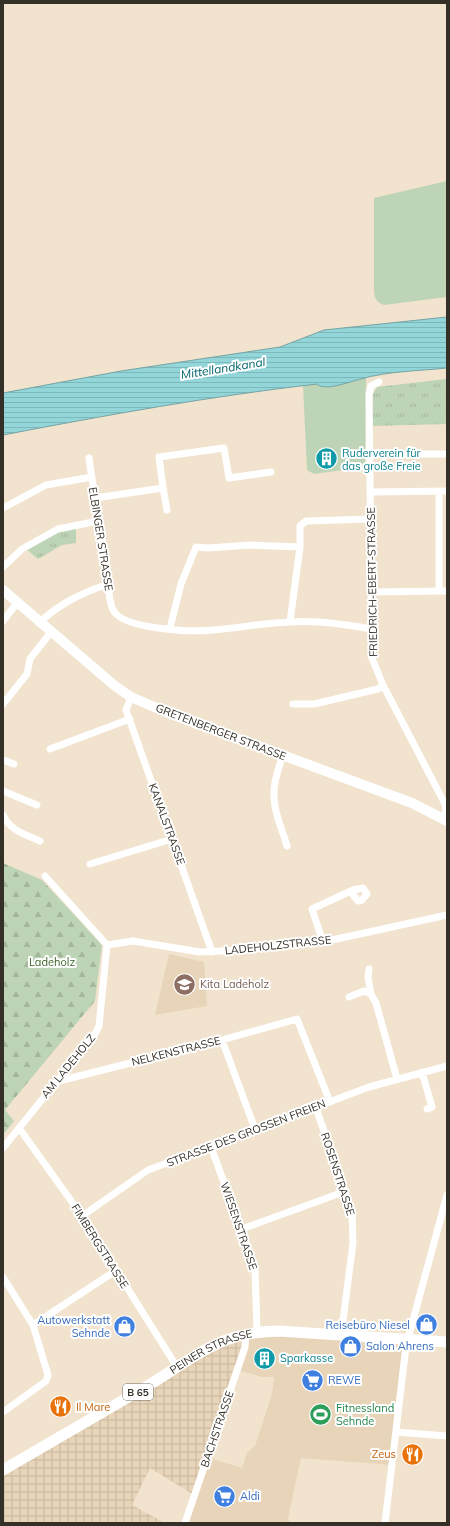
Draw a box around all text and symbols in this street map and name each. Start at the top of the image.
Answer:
water label: Mittellandkanal [180,354,266,382]
building icon: Ruderverein für das große Freie [314,446,340,472]
place label: Ruderverein für das große Freie [342,446,421,473]
street label: ELBINGER STRASSE [86,486,116,592]
street label: FRIEDRICH-EBERT-STRASSE [364,507,380,657]
street label: GRETENBERGER STRASSE [154,701,288,763]
street label: KANALSTRASSE [146,781,188,867]
street label: LADEHOLZSTRASSE [224,932,332,958]
park label: Ladeholz [29,955,75,969]
school or university icon: Kita Ladeholz [171,971,197,997]
place label: Kita Ladeholz [200,977,269,991]
street label: AM LADEHOLZ [38,1031,98,1101]
street label: NELKENSTRASSE [130,1033,222,1069]
street label: STRASSE DES GROSSEN FREIEN [164,1096,328,1170]
street label: ROSENSTRASSE [318,1131,358,1217]
street label: WIESENSTRASSE [217,1180,261,1272]
street label: FIMBERGSTRASSE [68,1201,132,1291]
shop icon: Reisebüro Niesel [413,1312,439,1338]
place label: Autowerkstatt Sehnde [37,1313,110,1340]
shop icon: Autowerkstatt Sehnde [112,1313,138,1339]
place label: Reisebüro Niesel [326,1318,410,1332]
street label: PEINER STRASSE [167,1326,253,1377]
shop icon: Salon Ahrens [338,1333,364,1359]
place label: Salon Ahrens [366,1339,434,1353]
building icon: Sparkasse [251,1345,277,1371]
place label: Sparkasse [280,1351,333,1365]
supermarket icon: REWE [299,1367,325,1393]
place label: REWE [328,1373,361,1387]
road number: B 65 [123,1384,153,1400]
street label: BACHSTRASSE [197,1389,237,1469]
restaurant icon: Il Mare [47,1394,73,1420]
place label: Il Mare [76,1400,110,1414]
sports icon: Fitnessland Sehnde [308,1401,334,1427]
place label: Fitnessland Sehnde [336,1401,394,1428]
restaurant icon: Zeus [399,1441,425,1467]
place label: Zeus [372,1447,396,1461]
supermarket icon: Aldi [212,1483,238,1509]
place label: Aldi [240,1489,260,1503]

